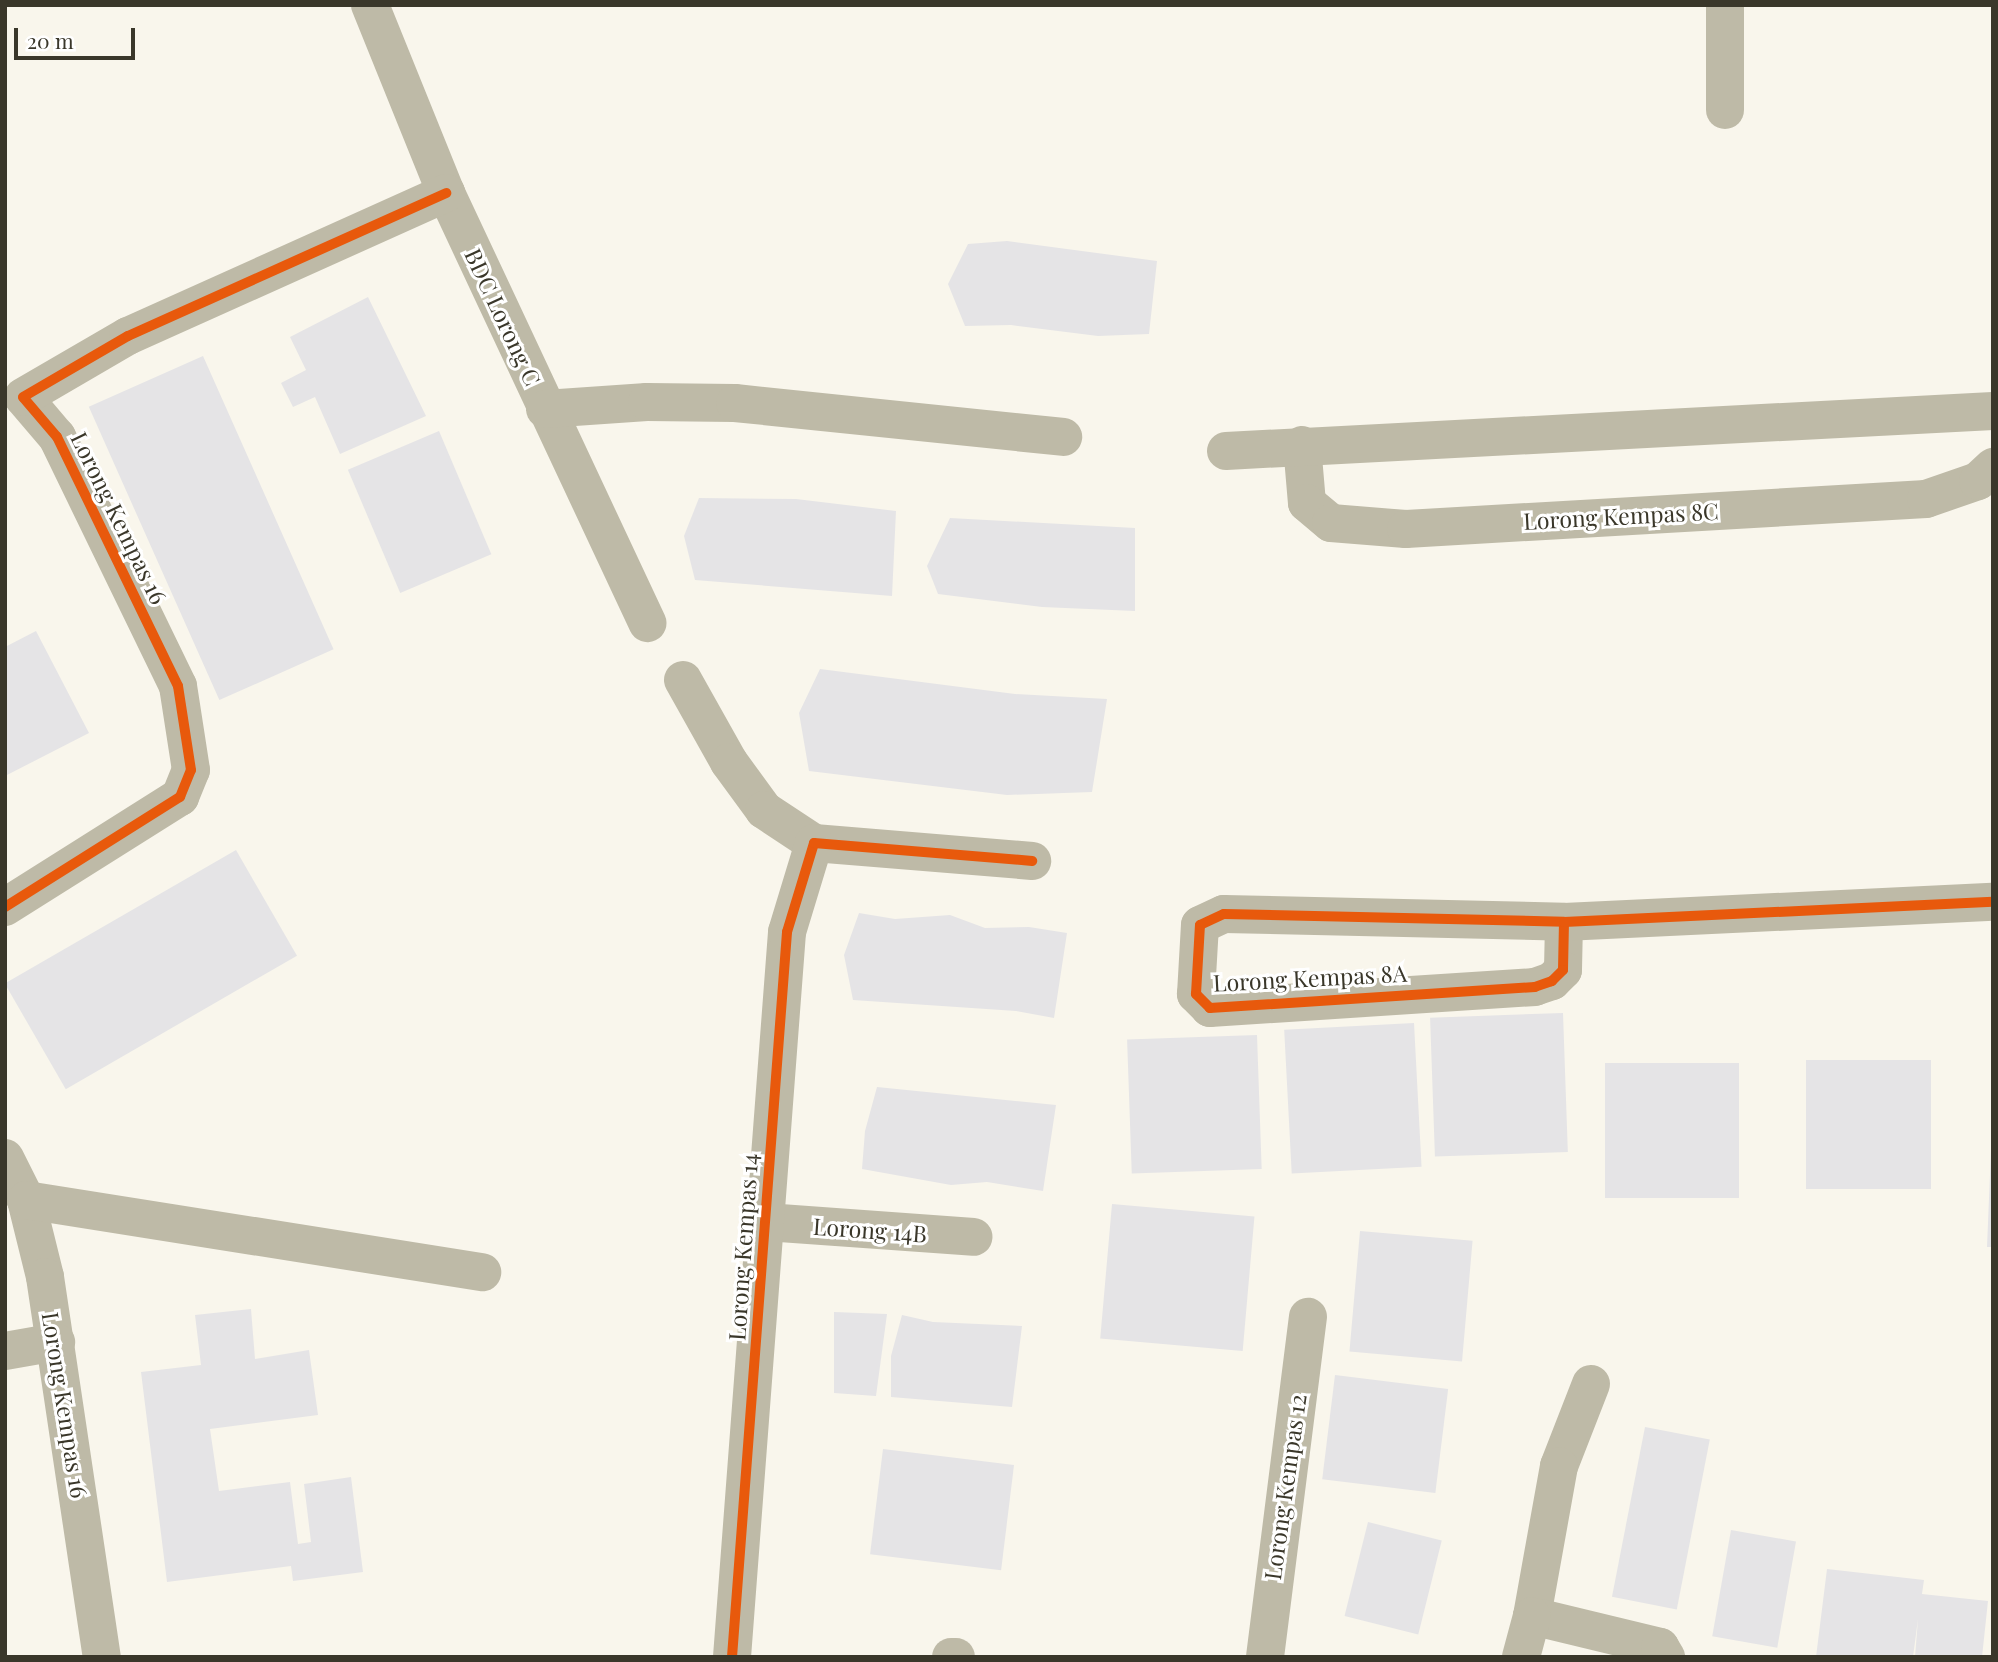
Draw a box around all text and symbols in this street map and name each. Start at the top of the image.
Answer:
scale bar [18,14,138,58]
text: 20 m [27,26,74,54]
street label: BDC Lorong C [459,244,547,390]
street label: Lorong Kempas 16 [65,427,173,609]
street label: Lorong Kempas 8C [1523,497,1719,535]
street label: Lorong Kempas 8A [1212,959,1408,997]
street label: Lorong Kempas 14 [723,1152,763,1342]
street label: Lorong 14B [812,1212,928,1248]
street label: Lorong Kempas 16 [37,1310,93,1500]
street label: Lorong Kempas 12 [1258,1392,1312,1582]

